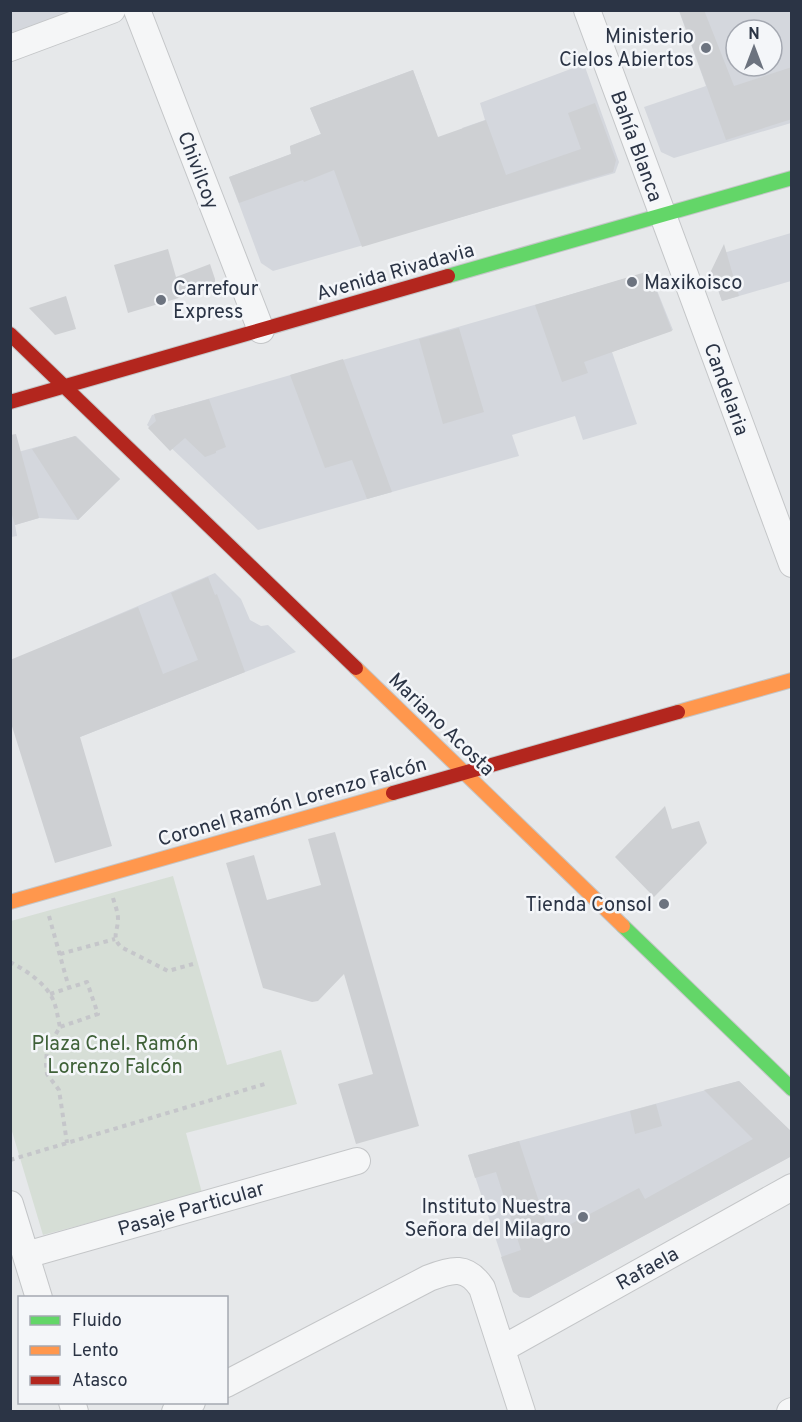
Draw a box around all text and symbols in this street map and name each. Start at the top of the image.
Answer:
north arrow [724,18,784,78]
place label: Ministerio Cielos Abiertos [559,25,694,74]
text: N [748,25,760,45]
marker: Ministerio Cielos Abiertos [699,41,713,55]
street label: Bahía Blanca [603,88,667,206]
street label: Chivilcoy [170,128,224,213]
street label: Avenida Rivadavia [314,238,478,308]
place label: Maxikoisco [644,271,742,297]
marker: Maxikoisco [625,275,639,289]
place label: Carrefour Express [173,277,259,326]
marker: Carrefour Express [154,293,168,307]
street label: Candelaria [696,340,754,440]
street label: Mariano Acosta [382,668,499,783]
street label: Coronel Ramón Lorenzo Falcón [155,752,430,854]
place label: Tienda Consol [525,893,652,919]
marker: Tienda Consol [657,897,671,911]
park label: Plaza Cnel. Ramón Lorenzo Falcón [32,1032,198,1081]
street label: Pasaje Particular [115,1176,268,1243]
place label: Instituto Nuestra Señora del Milagro [405,1195,571,1244]
marker: Instituto Nuestra Señora del Milagro [576,1210,590,1224]
street label: Rafaela [612,1242,684,1297]
legend [18,1296,228,1404]
text: Fluido [72,1310,122,1333]
text: Lento [72,1340,118,1363]
text: Atasco [72,1370,128,1393]

